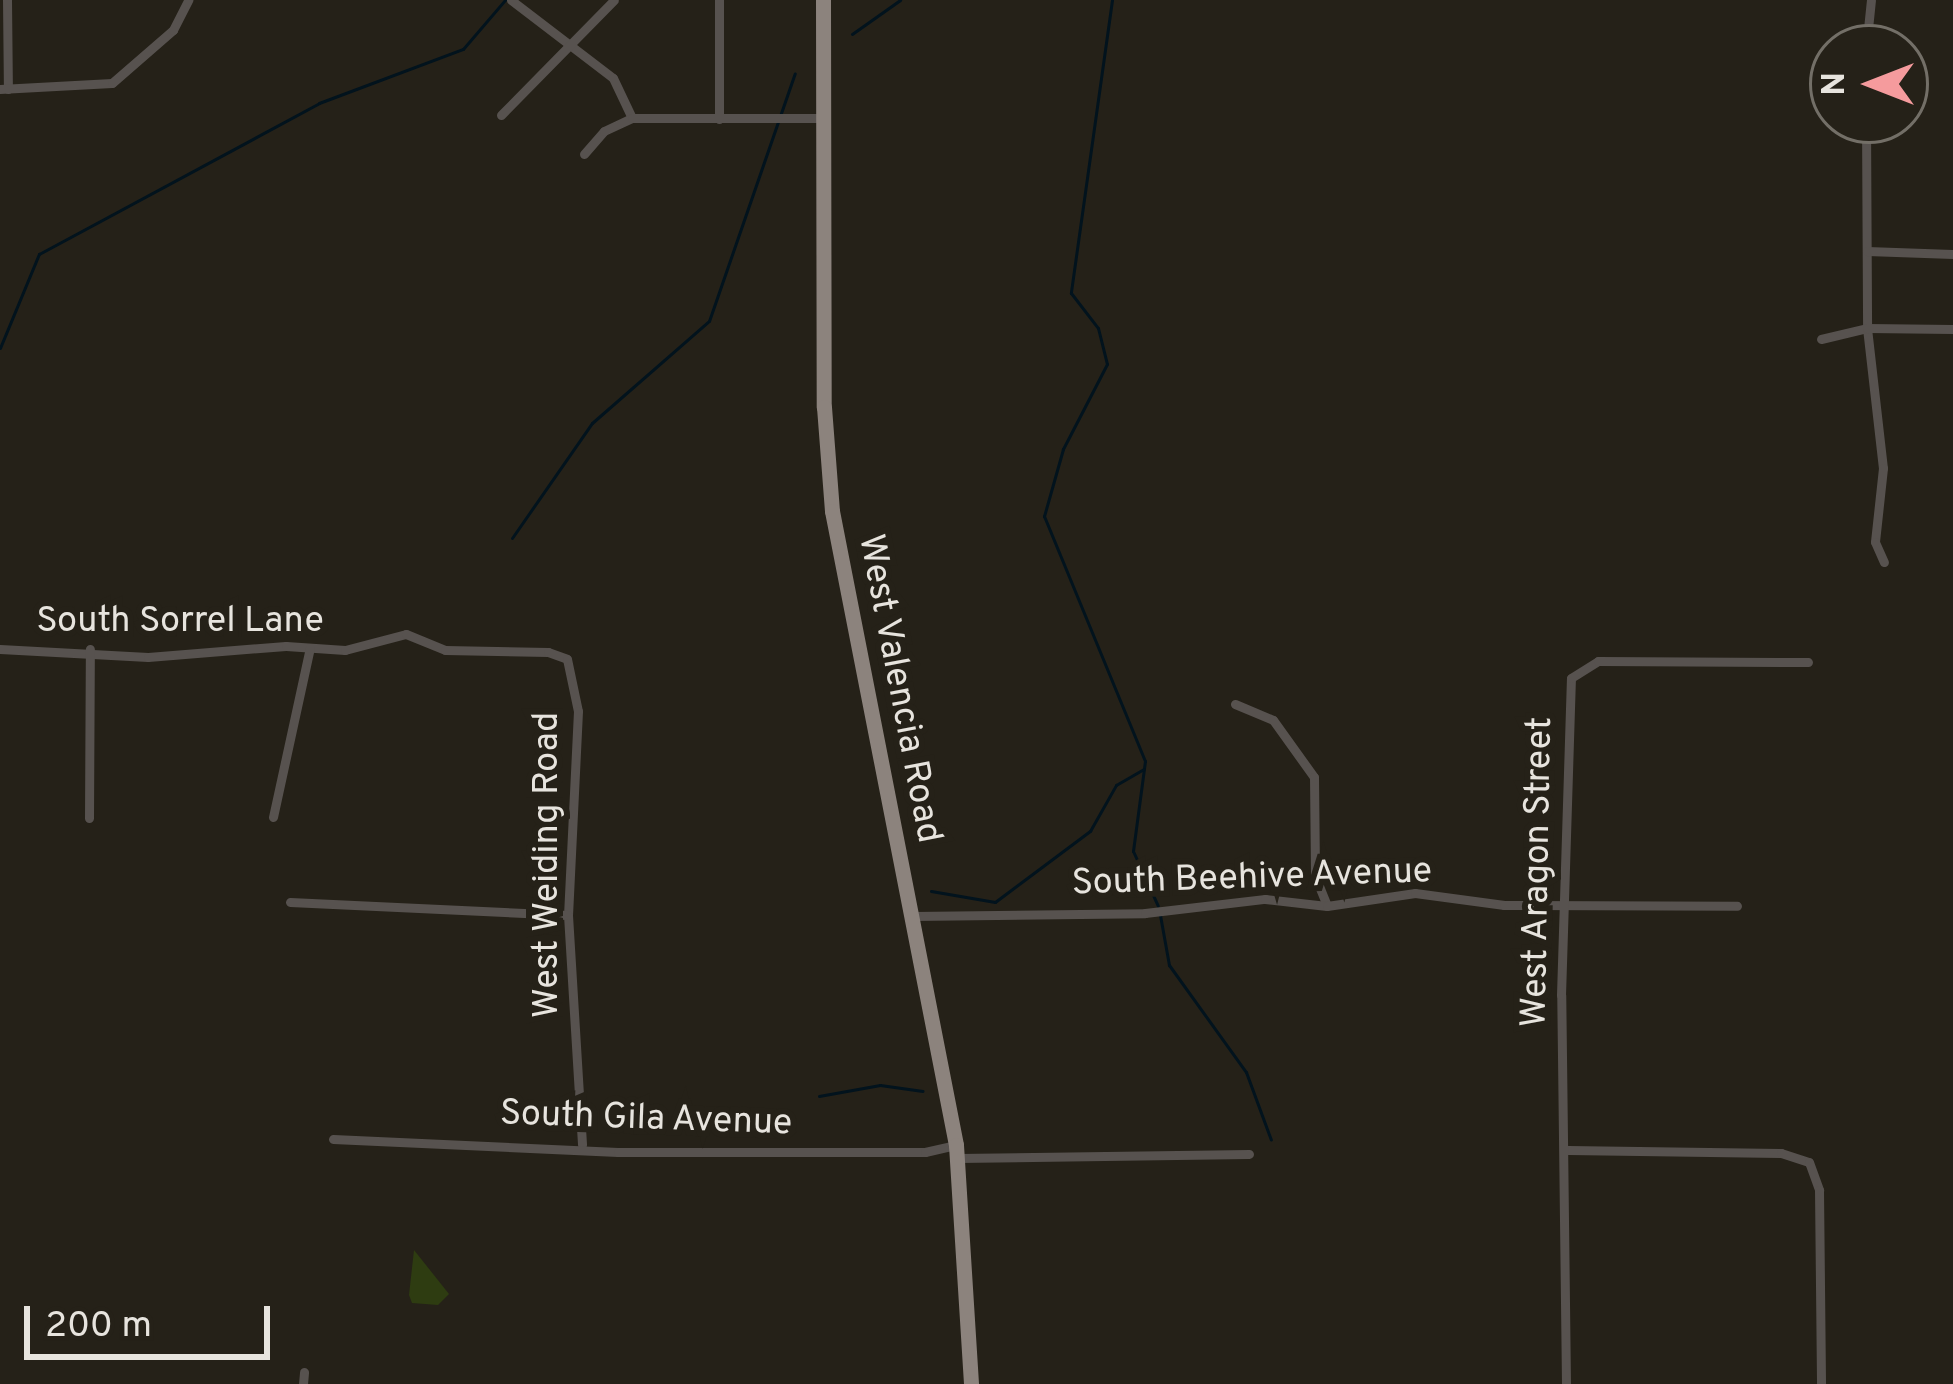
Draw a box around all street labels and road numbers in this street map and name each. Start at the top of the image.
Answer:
street label: West Valencia Road [847,530,949,848]
street label: South Sorrel Lane [36,601,324,645]
street label: West Weiding Road [527,711,571,1019]
street label: West Aragon Street [1515,716,1563,1028]
street label: South Beehive Avenue [1070,851,1434,907]
street label: South Gila Avenue [498,1093,794,1147]

